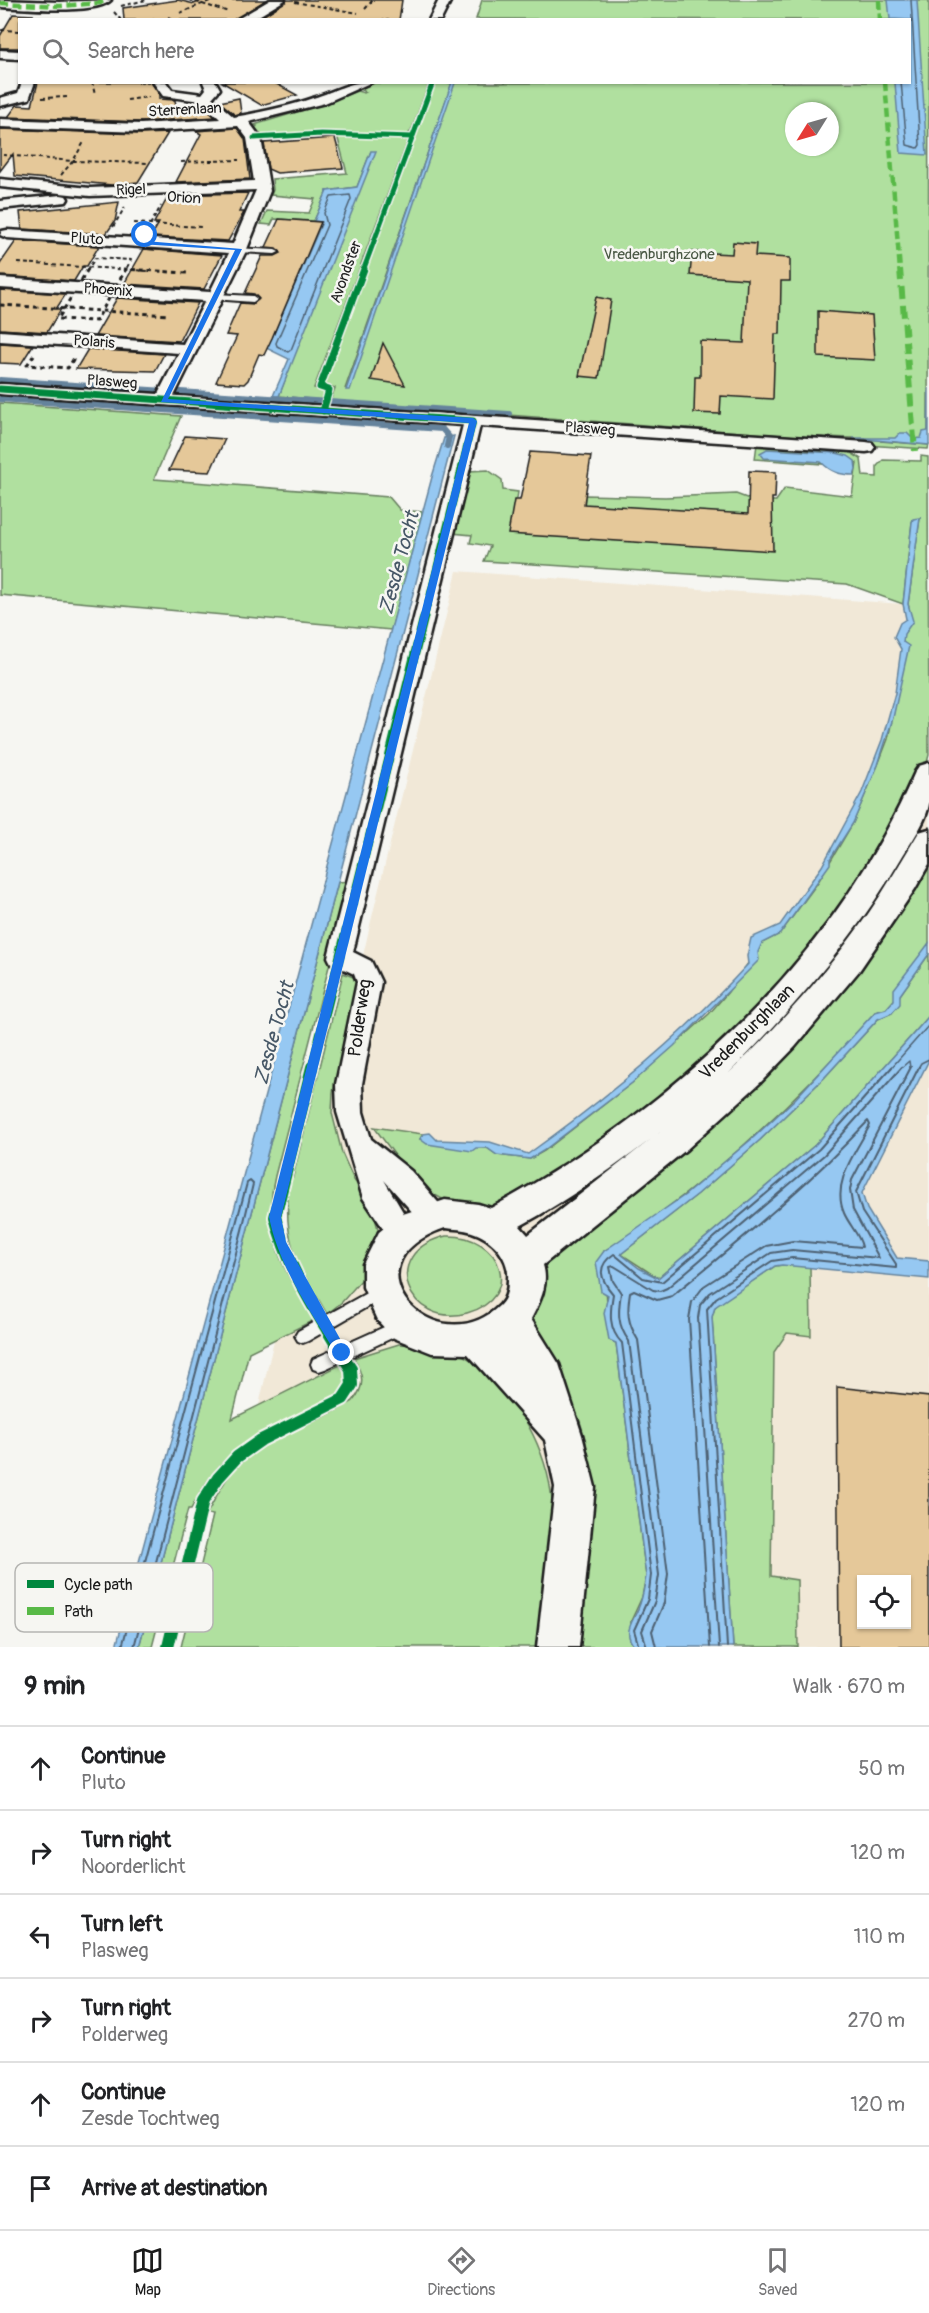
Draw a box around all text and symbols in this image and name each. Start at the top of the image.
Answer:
search box [18,18,911,84]
icon: search [39,35,72,68]
text: Search here [87,37,194,65]
street label: Sterrenlaan [148,99,222,121]
north arrow [785,102,839,156]
street label: Rigel [116,180,146,200]
street label: Orion [167,188,201,208]
route start [131,221,157,247]
street label: Pluto [70,228,104,250]
street label: Avondster [326,238,366,306]
park label: Vredenburghzone [603,245,715,264]
street label: Phoenix [83,279,133,301]
street label: Polaris [73,331,116,353]
street label: Plasweg [86,371,138,393]
street label: Plasweg [564,418,616,440]
water label: Zesde Tocht [373,507,425,617]
water label: Zesde Tocht [248,977,300,1087]
street label: Polderweg [343,978,377,1058]
street label: Vredenburghlaan [694,979,800,1085]
route end [328,1339,354,1365]
legend [15,1563,213,1632]
text: Cycle path [64,1575,132,1595]
map controls [857,1575,911,1629]
button: locate [857,1575,911,1629]
text: Path [64,1602,93,1622]
text: 9 min [24,1670,85,1702]
text: Walk · 670 m [793,1674,905,1699]
text: Continue [81,1742,165,1770]
icon: ahead [24,1752,57,1785]
text: 50 m [858,1756,905,1781]
text: Pluto [81,1770,126,1795]
text: Turn right [81,1826,171,1854]
icon: right [24,1836,57,1869]
text: 120 m [850,1840,905,1865]
text: Noorderlicht [81,1854,186,1879]
text: Turn left [81,1910,163,1938]
icon: left [24,1920,57,1953]
text: 110 m [854,1924,905,1949]
text: Plasweg [81,1938,148,1963]
text: Turn right [81,1994,171,2022]
icon: right [24,2004,57,2037]
text: 270 m [847,2008,905,2033]
text: Polderweg [81,2022,168,2047]
text: Continue [81,2078,165,2106]
icon: ahead [24,2088,57,2121]
text: 120 m [850,2092,905,2117]
text: Zesde Tochtweg [81,2106,220,2131]
icon: arrive [24,2172,57,2205]
text: Arrive at destination [81,2174,267,2202]
tab: Map [131,2244,164,2300]
tab: Directions [427,2244,495,2300]
tab: Saved [758,2244,798,2300]

